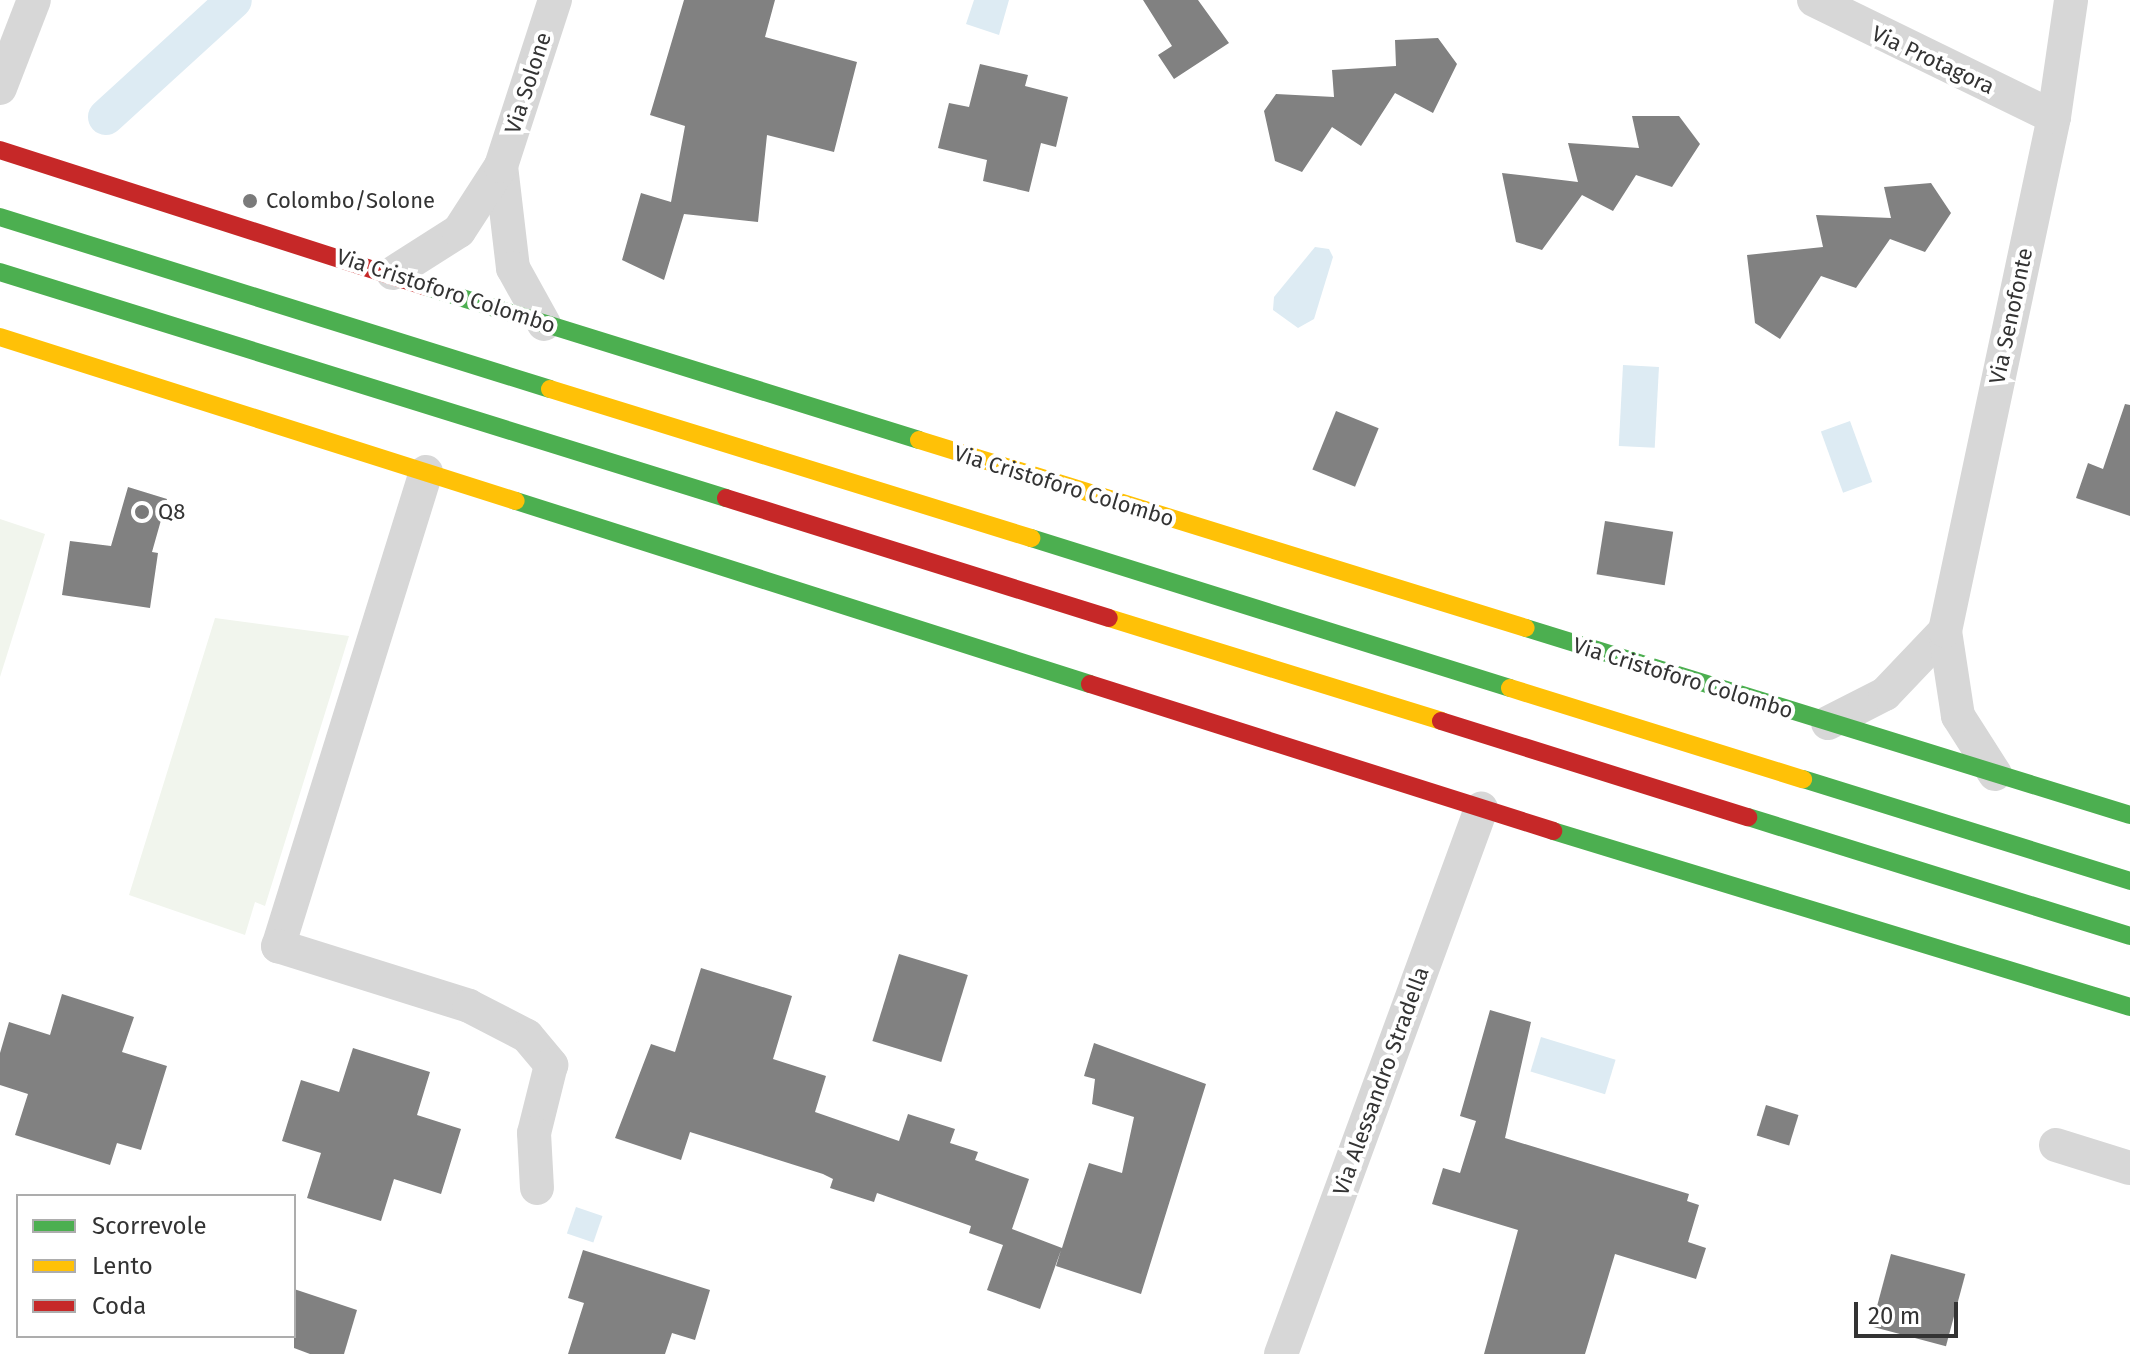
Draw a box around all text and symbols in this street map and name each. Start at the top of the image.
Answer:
street label: Via Protagora [1867,20,1999,100]
street label: Via Solone [499,29,557,137]
place label: Colombo/Solone [266,188,435,214]
marker: Colombo/Solone [241,192,259,210]
street label: Via Cristoforo Colombo [333,243,559,339]
street label: Via Senofonte [1984,246,2038,386]
street label: Via Cristoforo Colombo [951,440,1177,532]
place label: Q8 [158,499,185,525]
marker: Q8 [133,503,151,521]
street label: Via Cristoforo Colombo [1570,632,1796,724]
street label: Via Alessandro Stradella [1327,963,1435,1199]
legend [16,1194,296,1338]
text: Scorrevole [92,1212,207,1240]
text: Lento [92,1252,153,1280]
scale bar [1858,1286,1962,1336]
text: Coda [92,1292,146,1320]
text: 20 m [1868,1302,1920,1330]

